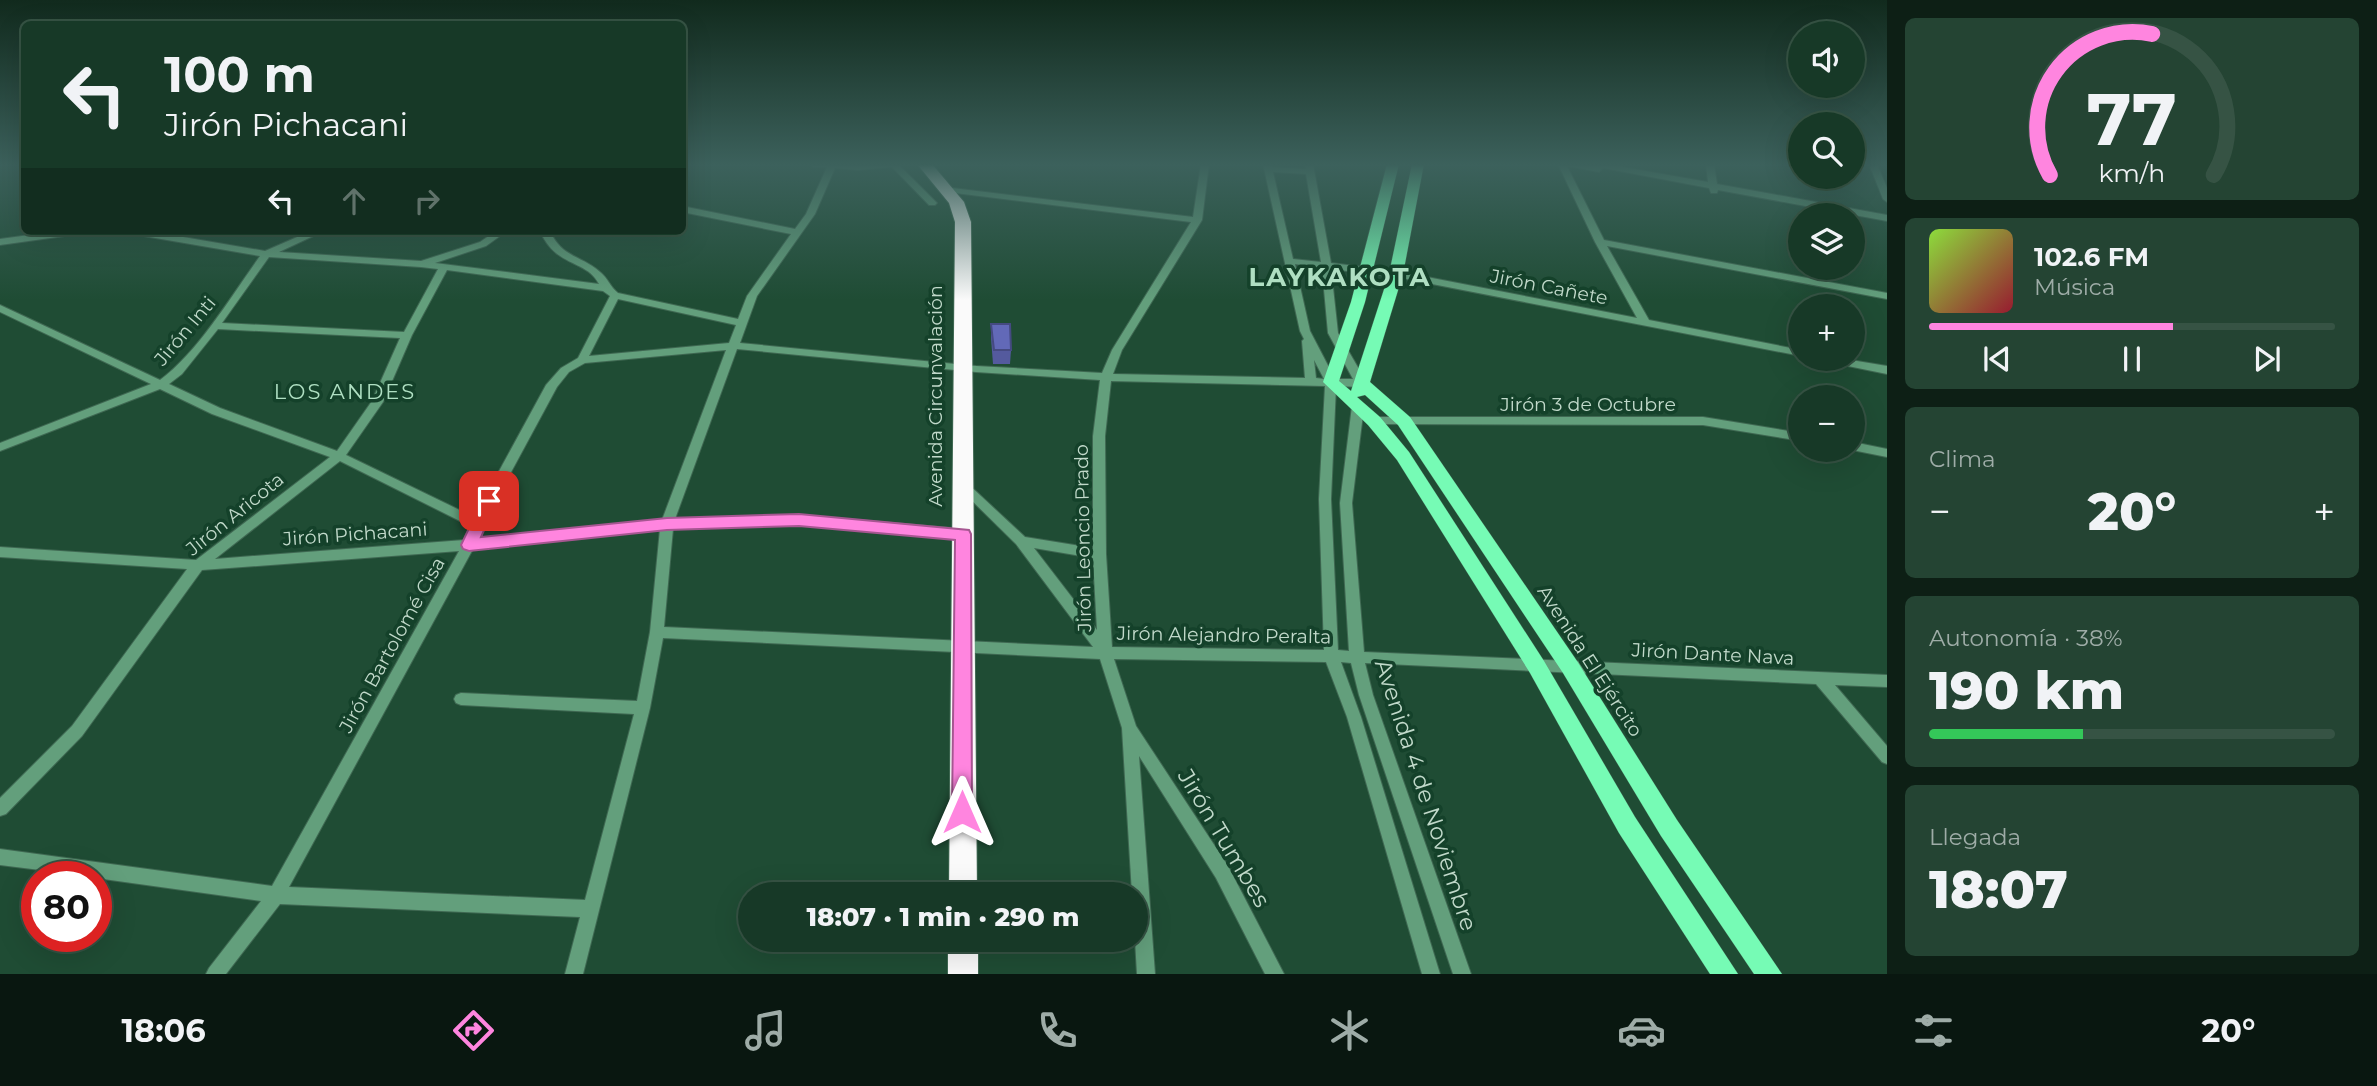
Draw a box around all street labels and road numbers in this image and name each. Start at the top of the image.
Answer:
street label: Jirón Cañete [1487,264,1610,310]
street label: Avenida Circunvalación [924,285,947,507]
street label: Jirón Inti [149,292,221,371]
street label: Jirón 3 de Octubre [1499,393,1676,416]
street label: Jirón Leoncio Prado [1070,444,1096,633]
street label: Jirón Aricota [181,468,288,561]
street label: Jirón Pichacani [281,517,428,551]
street label: Jirón Bartolomé Cisa [334,553,450,738]
street label: Avenida El Ejército [1532,581,1648,741]
street label: Jirón Alejandro Peralta [1115,622,1332,648]
street label: Jirón Dante Nava [1630,638,1795,670]
street label: Avenida 4 de Noviembre [1369,656,1483,934]
street label: Jirón Tumbes [1171,763,1276,912]

